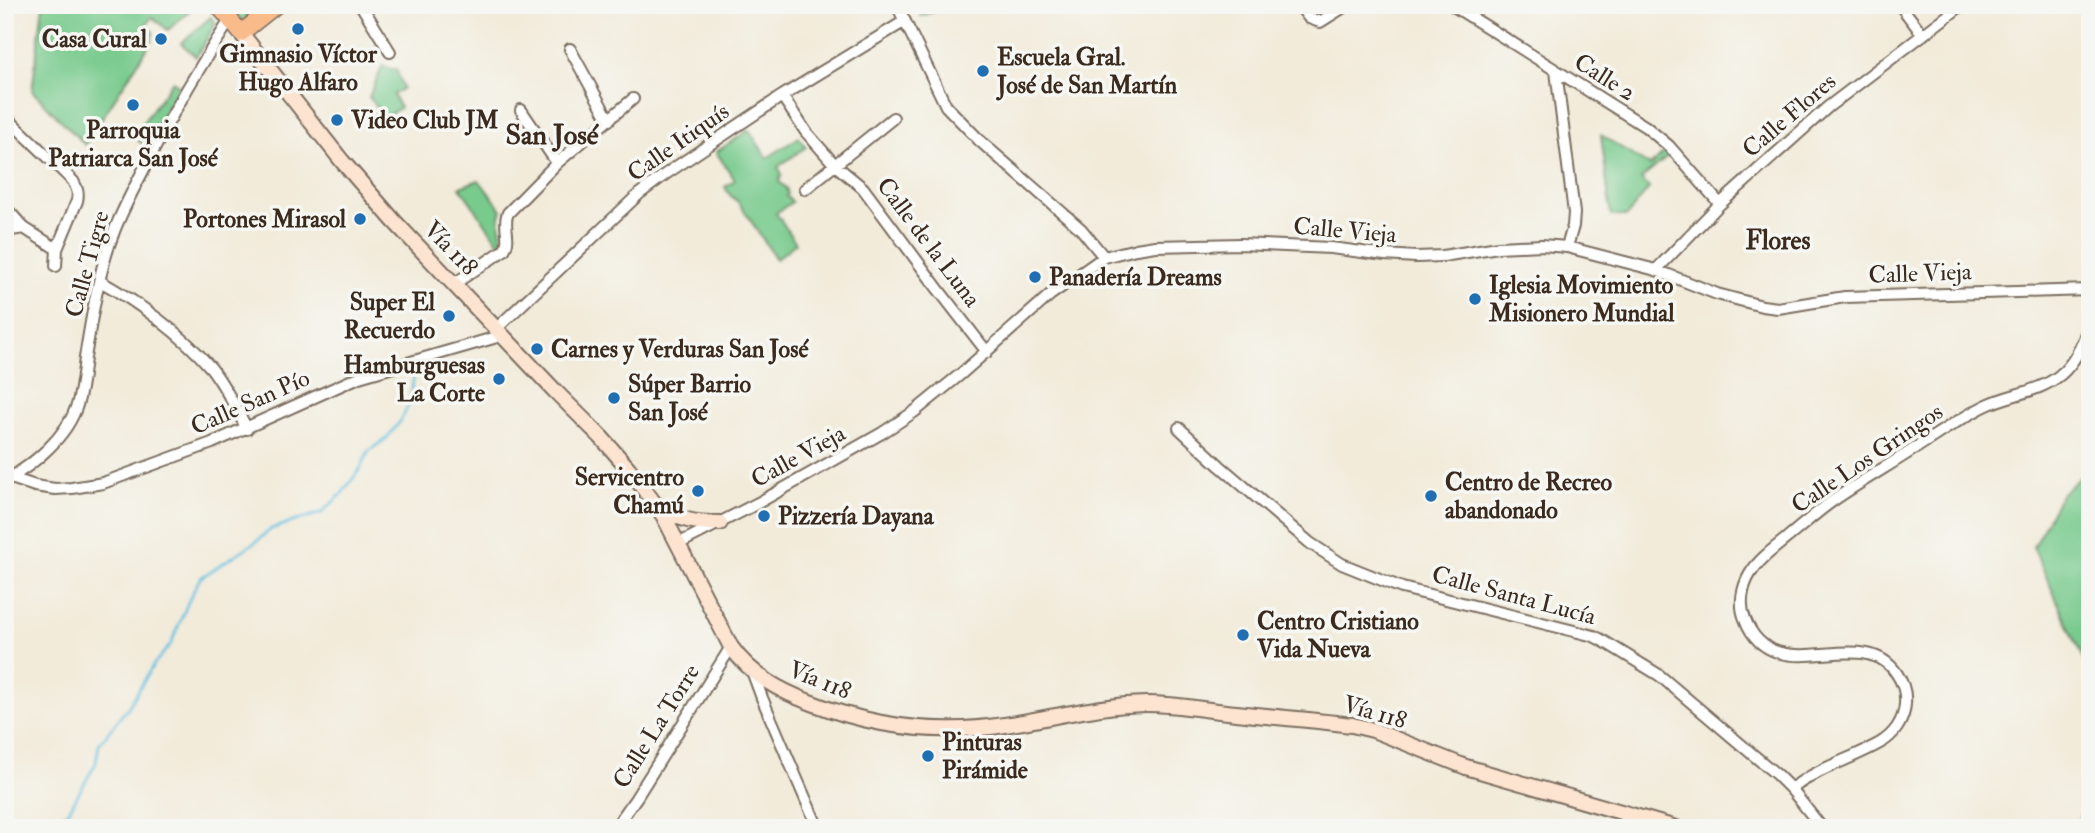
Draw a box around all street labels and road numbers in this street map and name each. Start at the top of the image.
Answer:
street label: Calle 2 [1568,47,1641,108]
street label: Calle Flores [1736,66,1843,165]
street label: Calle Itiquís [621,96,735,189]
street label: Calle de la Luna [870,171,988,314]
street label: Calle Tigre [58,207,117,321]
street label: Calle Vieja [1292,211,1399,251]
street label: Vía 118 [417,214,484,282]
street label: Calle Vieja [1868,256,1973,291]
street label: Calle San Pío [186,362,314,442]
street label: Calle Los Gringos [1785,396,1949,521]
street label: Calle Vieja [746,417,852,495]
street label: Calle Santa Lucía [1428,559,1600,633]
street label: Vía 118 [784,654,856,707]
street label: Calle La Torre [606,658,707,794]
street label: Vía 118 [1339,689,1410,736]

